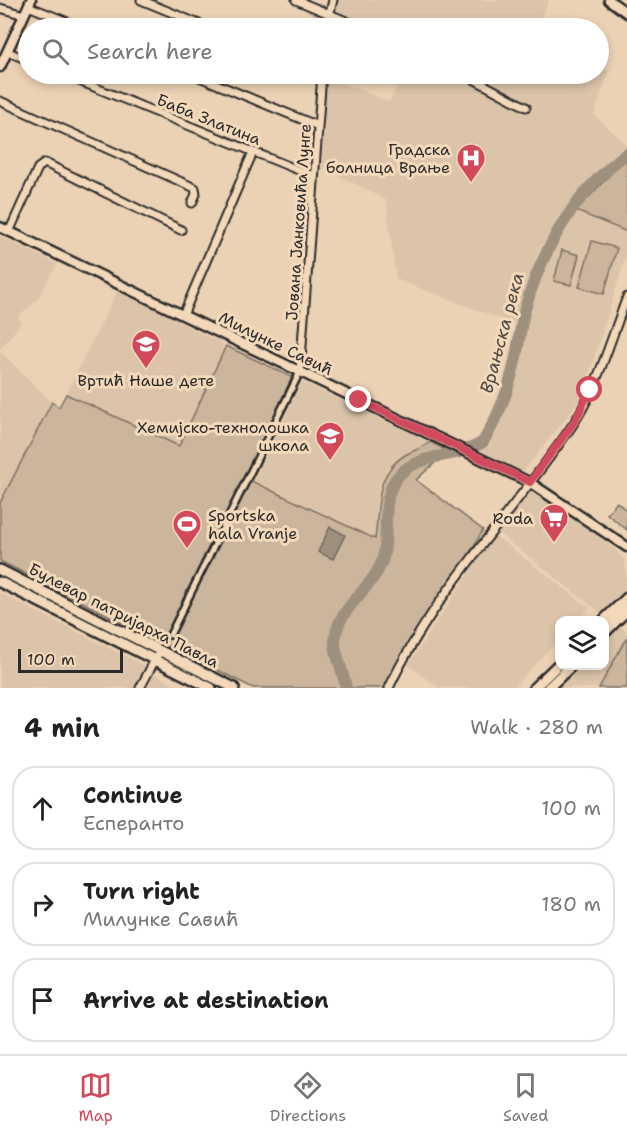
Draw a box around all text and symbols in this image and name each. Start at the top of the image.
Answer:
search box [18,18,609,84]
icon: search [39,35,72,68]
text: Search here [87,37,213,66]
street label: Баба Златина [154,89,264,150]
street label: Јована Јанковића Лунге [281,123,316,321]
place label: Градска болница Врање [326,139,450,178]
hospital icon: Градска болница Врање [455,142,487,184]
water label: Врањска река [474,270,530,396]
street label: Милунке Савић [215,307,336,380]
school or university icon: Вртић Наше дете [130,328,162,370]
place label: Вртић Наше дете [78,370,214,391]
route start [576,376,602,402]
route end [345,386,371,412]
place label: Хемијско-технолошка школа [137,417,309,456]
school or university icon: Хемијско-технолошка школа [314,420,346,462]
supermarket icon: Roda [538,502,570,544]
place label: Sportska hala Vranje [208,505,297,544]
sports icon: Sportska hala Vranje [171,508,203,550]
place label: Roda [493,508,533,529]
street label: Булевар патријарха Павла [25,558,222,673]
map controls [555,616,609,670]
button: layers [555,616,609,670]
scale bar [18,646,123,674]
text: 100 m [27,649,75,670]
text: 4 min [24,710,100,745]
text: Walk · 280 m [470,714,603,740]
text: Continue [83,781,183,810]
icon: ahead [26,792,59,825]
text: 100 m [541,795,601,821]
text: Есперанто [83,810,184,836]
text: Turn right [83,877,200,906]
icon: right [26,888,59,921]
text: 180 m [541,891,601,917]
text: Милунке Савић [83,906,239,932]
icon: arrive [26,984,59,1017]
text: Arrive at destination [83,986,329,1015]
tab: Map [79,1069,113,1126]
tab: Directions [270,1069,346,1126]
tab: Saved [503,1069,549,1126]

